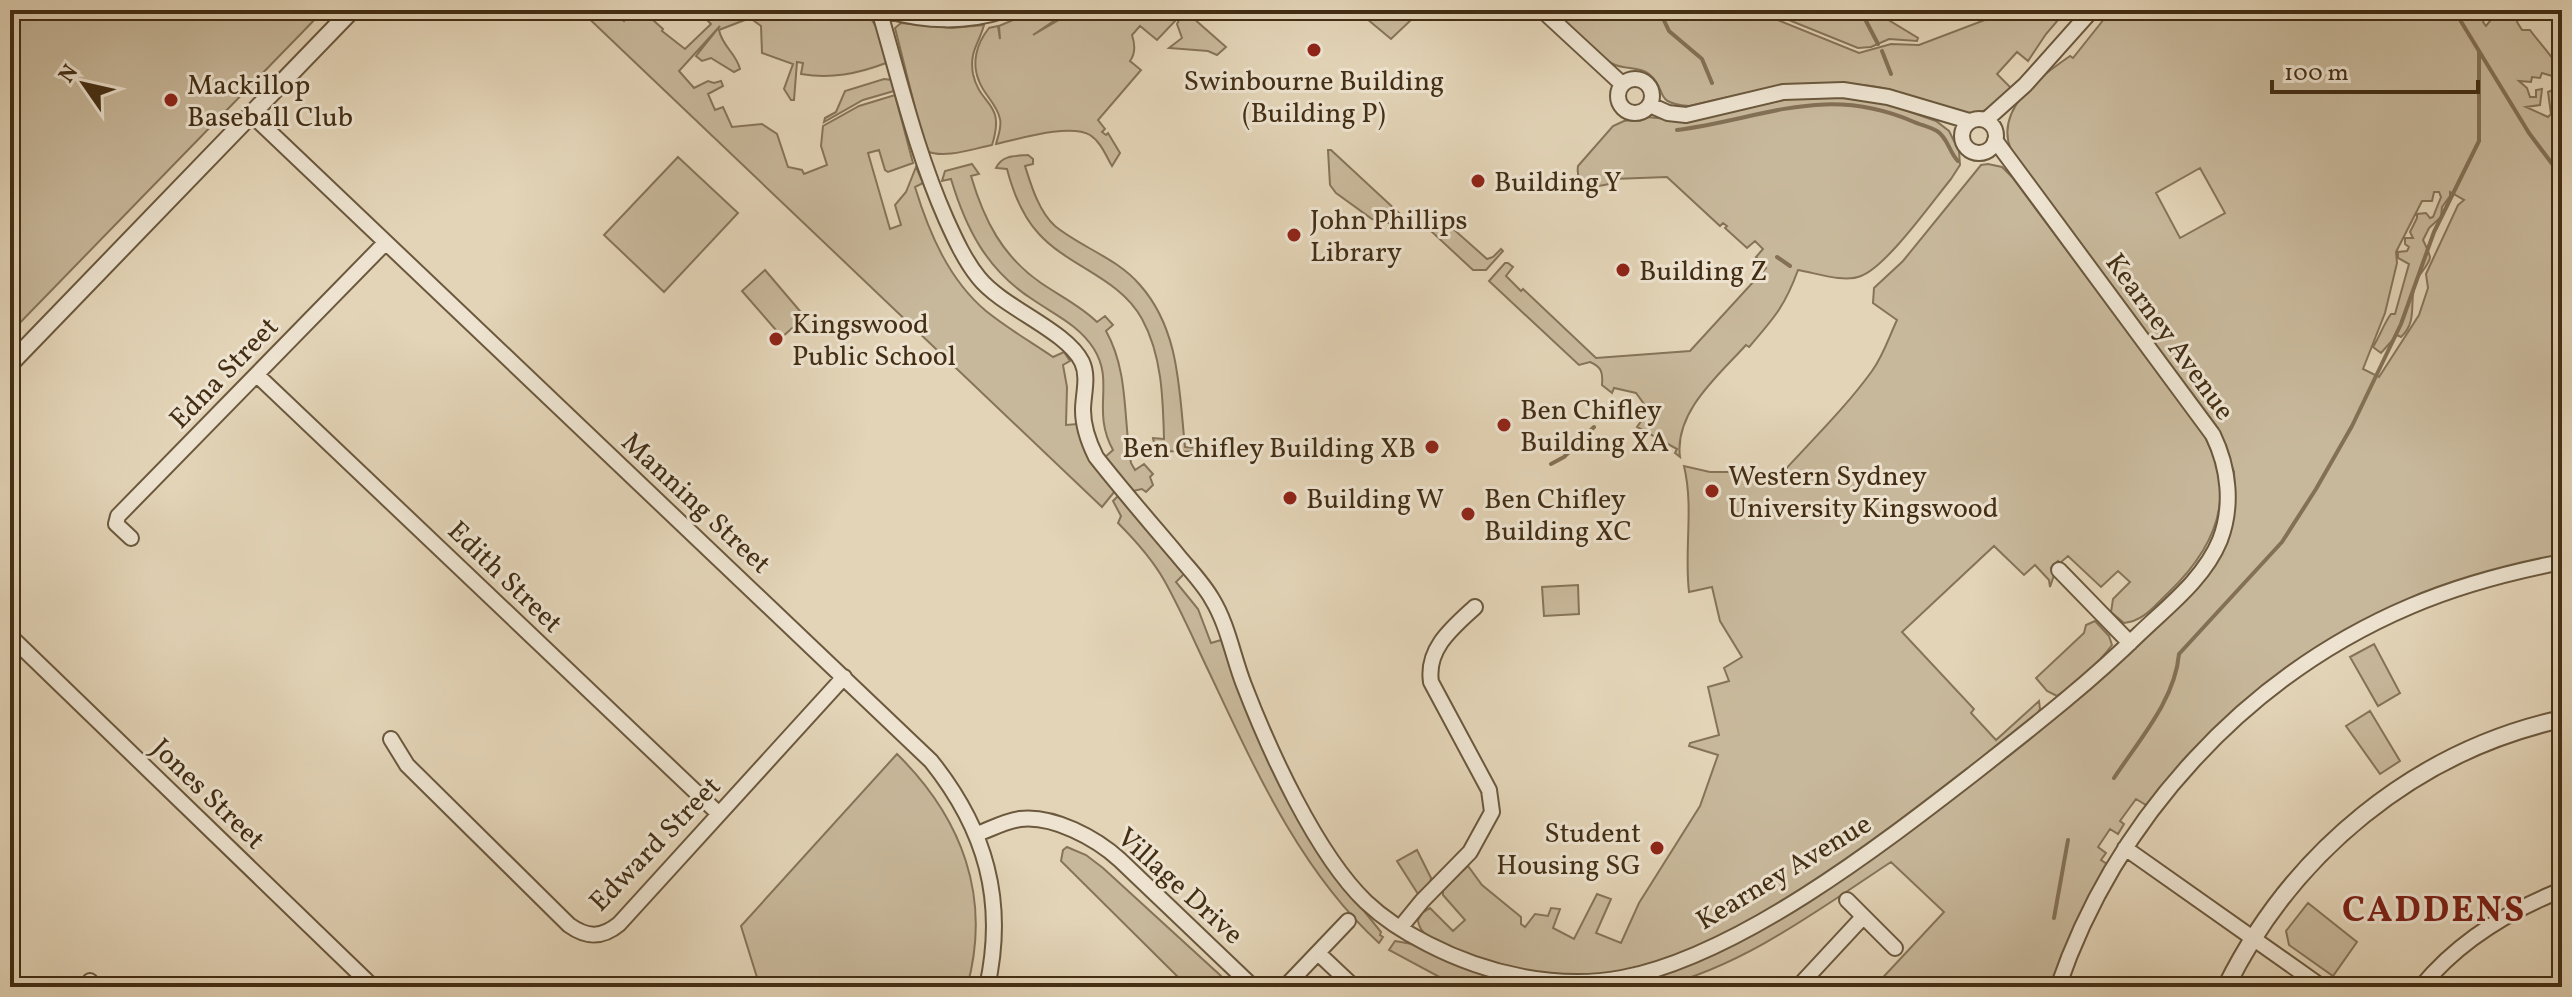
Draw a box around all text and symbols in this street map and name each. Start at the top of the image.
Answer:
marker: Swinbourne Building (Building P) [1305,41,1323,59]
north arrow [44,44,124,124]
scale bar [2272,44,2478,94]
text: 100 m [2284,57,2349,91]
text: N [52,59,87,90]
place label: Swinbourne Building (Building P) [1184,63,1444,134]
place label: Mackillop Baseball Club [187,67,353,138]
marker: Mackillop Baseball Club [162,91,180,109]
place label: Building Y [1494,164,1622,203]
marker: Building Y [1469,172,1487,190]
place label: John Phillips Library [1310,202,1467,273]
marker: John Phillips Library [1285,226,1303,244]
street label: Kearney Avenue [2095,246,2243,429]
place label: Building Z [1639,253,1768,292]
marker: Building Z [1614,261,1632,279]
place label: Kingswood Public School [792,306,956,377]
street label: Edna Street [161,309,288,438]
marker: Kingswood Public School [767,330,785,348]
place label: Ben Chifley Building XA [1520,392,1670,463]
marker: Ben Chifley Building XA [1495,416,1513,434]
street label: Manning Street [612,424,779,584]
place label: Ben Chifley Building XB [1122,430,1416,469]
marker: Ben Chifley Building XB [1423,438,1441,456]
place label: Western Sydney University Kingswood [1728,458,1999,529]
place label: Building W [1306,481,1444,520]
place label: Ben Chifley Building XC [1484,481,1632,552]
marker: Western Sydney University Kingswood [1703,482,1721,500]
marker: Building W [1281,489,1299,507]
marker: Ben Chifley Building XC [1459,505,1477,523]
street label: Edith Street [438,513,571,643]
street label: Jones Street [142,730,273,859]
street label: Edward Street [581,768,731,921]
street label: Kearney Avenue [1689,805,1879,941]
place label: Student Housing SG [1496,815,1641,886]
street label: Village Drive [1107,819,1251,954]
marker: Student Housing SG [1648,839,1666,857]
district label: CADDENS [2342,887,2526,937]

